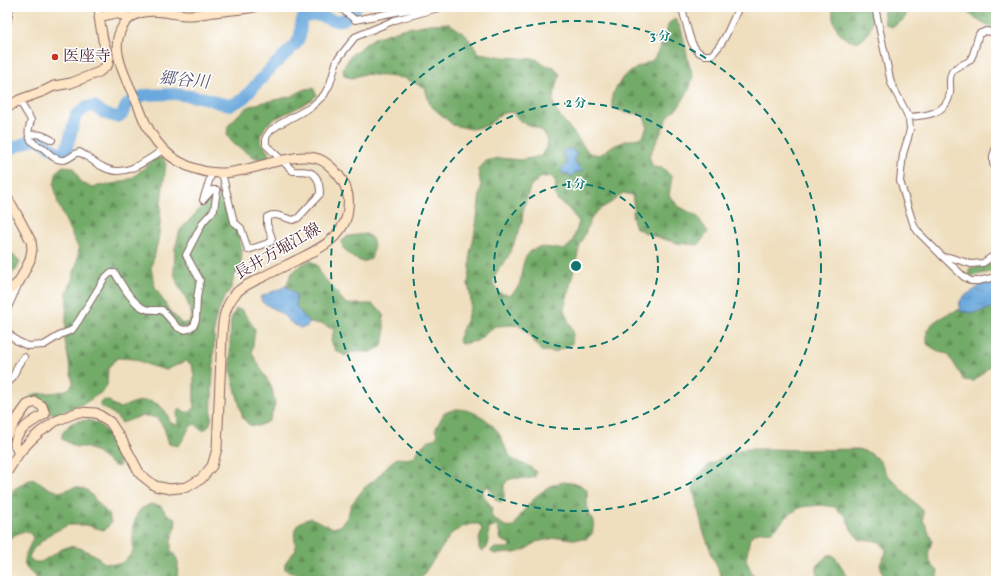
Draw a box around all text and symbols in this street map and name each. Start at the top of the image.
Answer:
text: 3 分 [650,29,670,45]
place label: 医座寺 [63,46,111,68]
marker: 医座寺 [50,52,60,62]
water label: 郷谷川 [158,67,212,95]
text: 2 分 [566,96,586,112]
text: 1 分 [566,177,586,193]
street label: 長井方堀江線 [231,218,325,286]
centre of rings [569,259,583,273]

